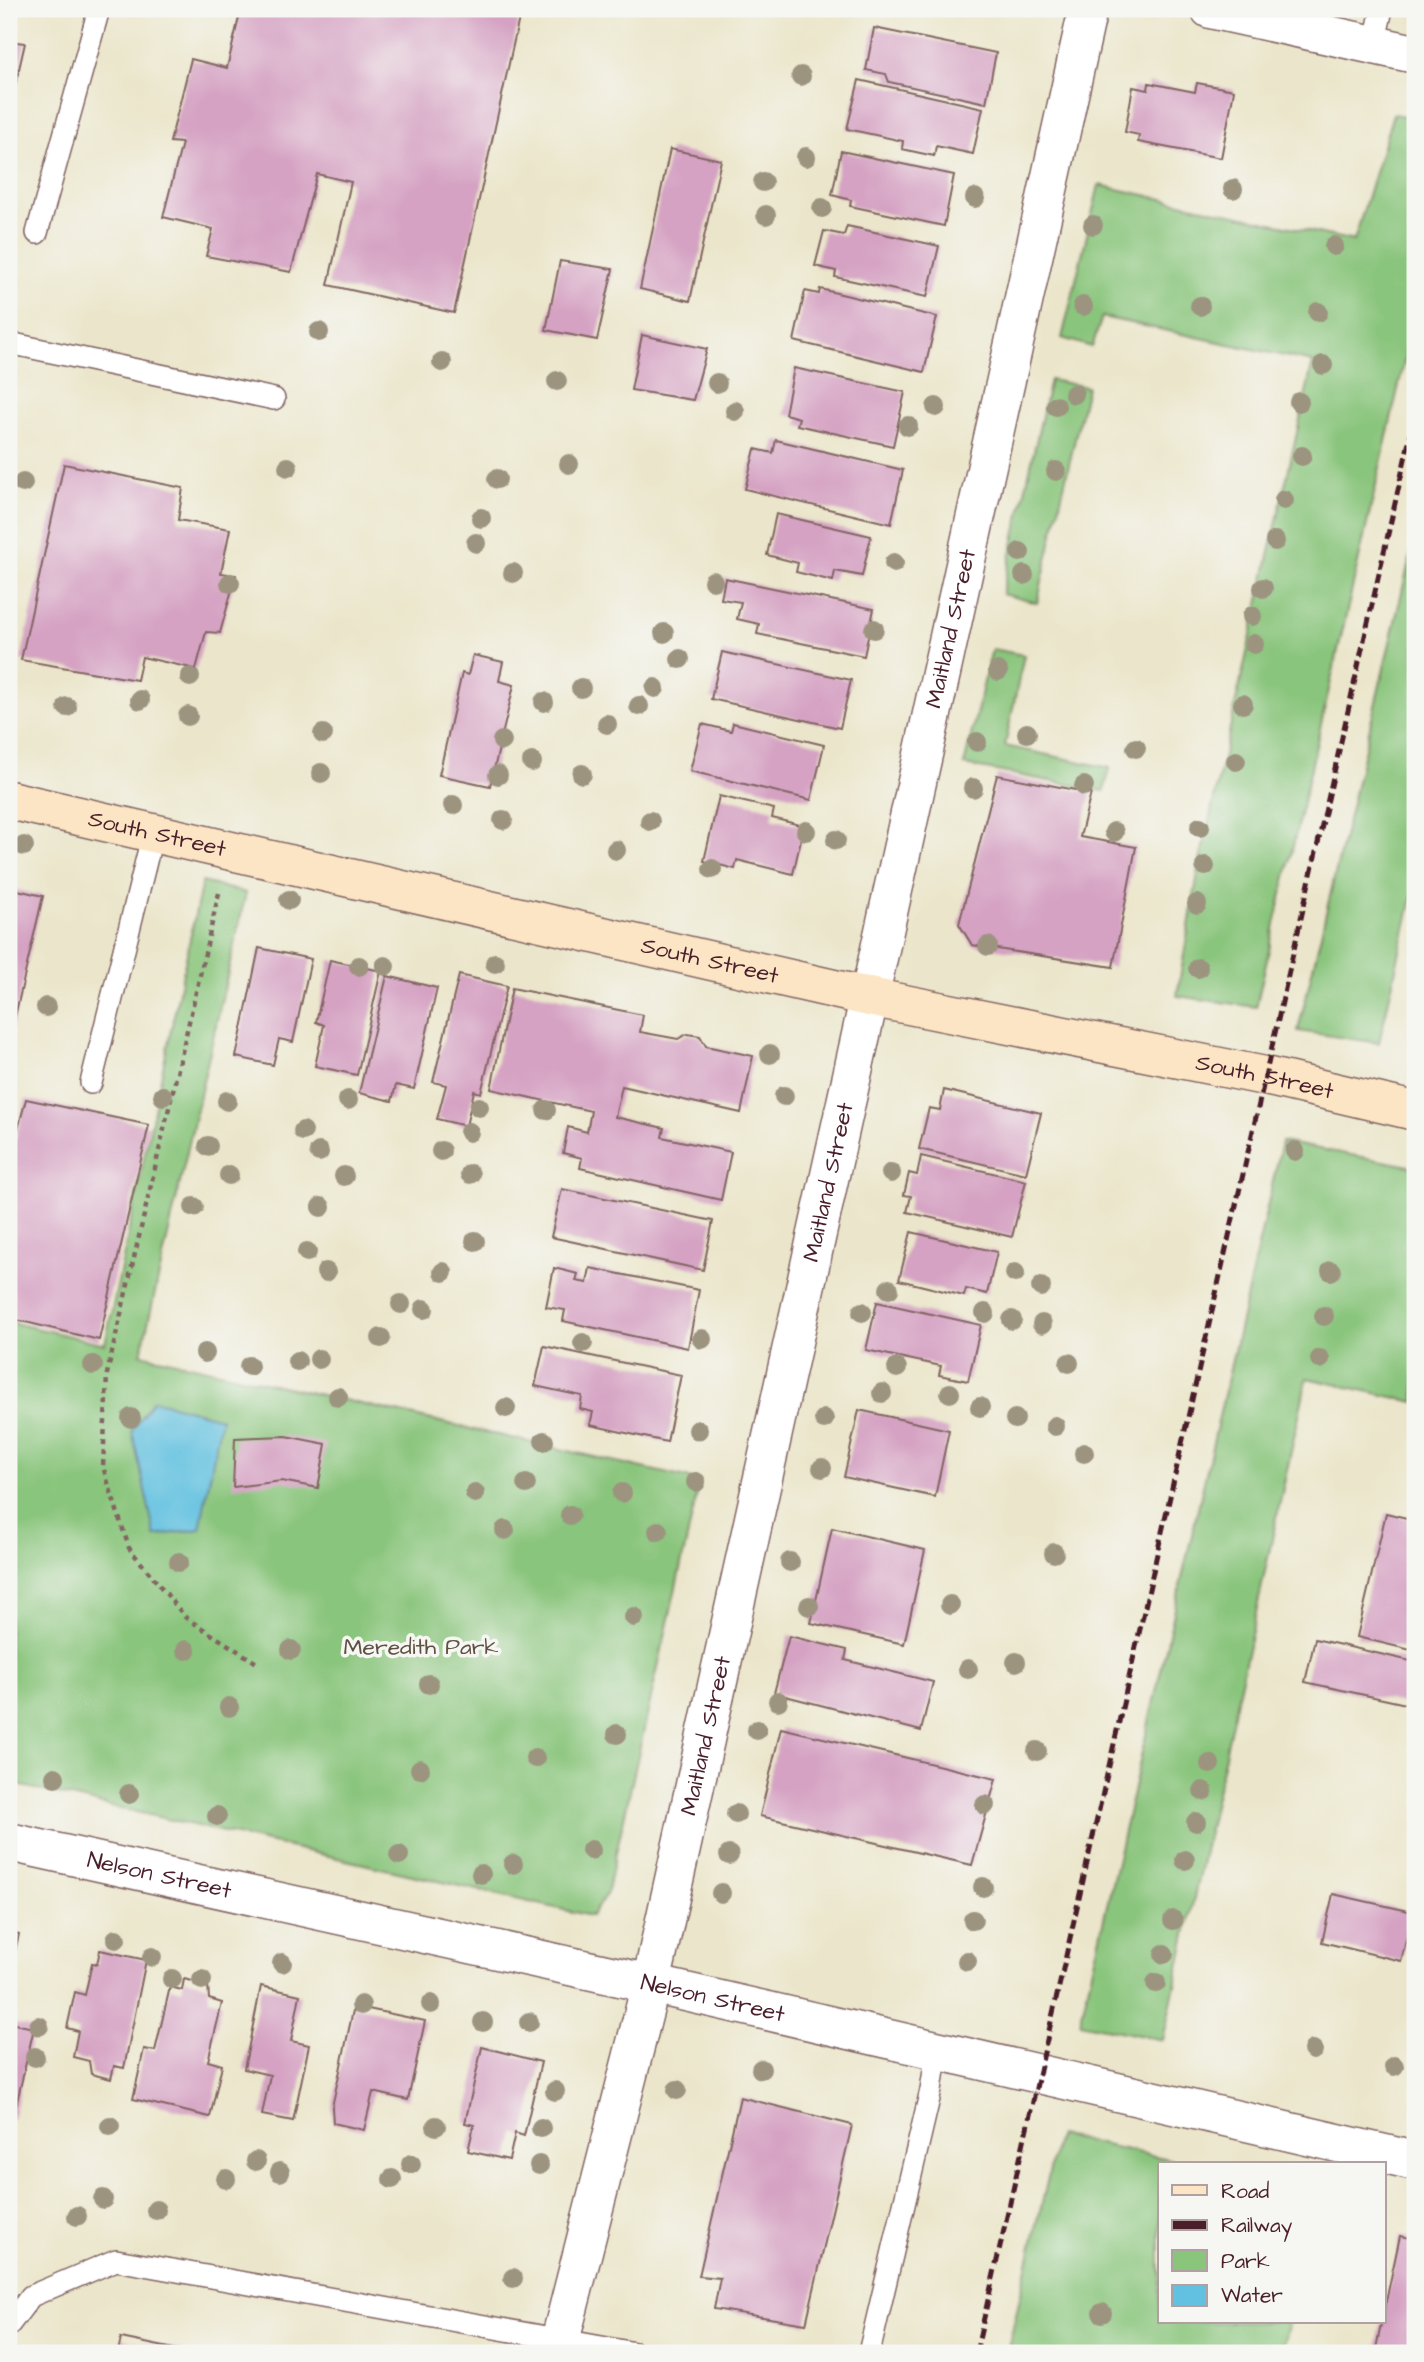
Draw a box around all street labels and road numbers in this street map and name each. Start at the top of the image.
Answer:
street label: Maitland Street [918,545,984,711]
street label: South Street [85,803,230,865]
street label: South Street [638,929,782,992]
street label: South Street [1193,1047,1338,1108]
street label: Maitland Street [795,1099,862,1265]
street label: Maitland Street [673,1652,739,1819]
street label: Nelson Street [84,1844,235,1907]
street label: Nelson Street [638,1966,789,2031]

